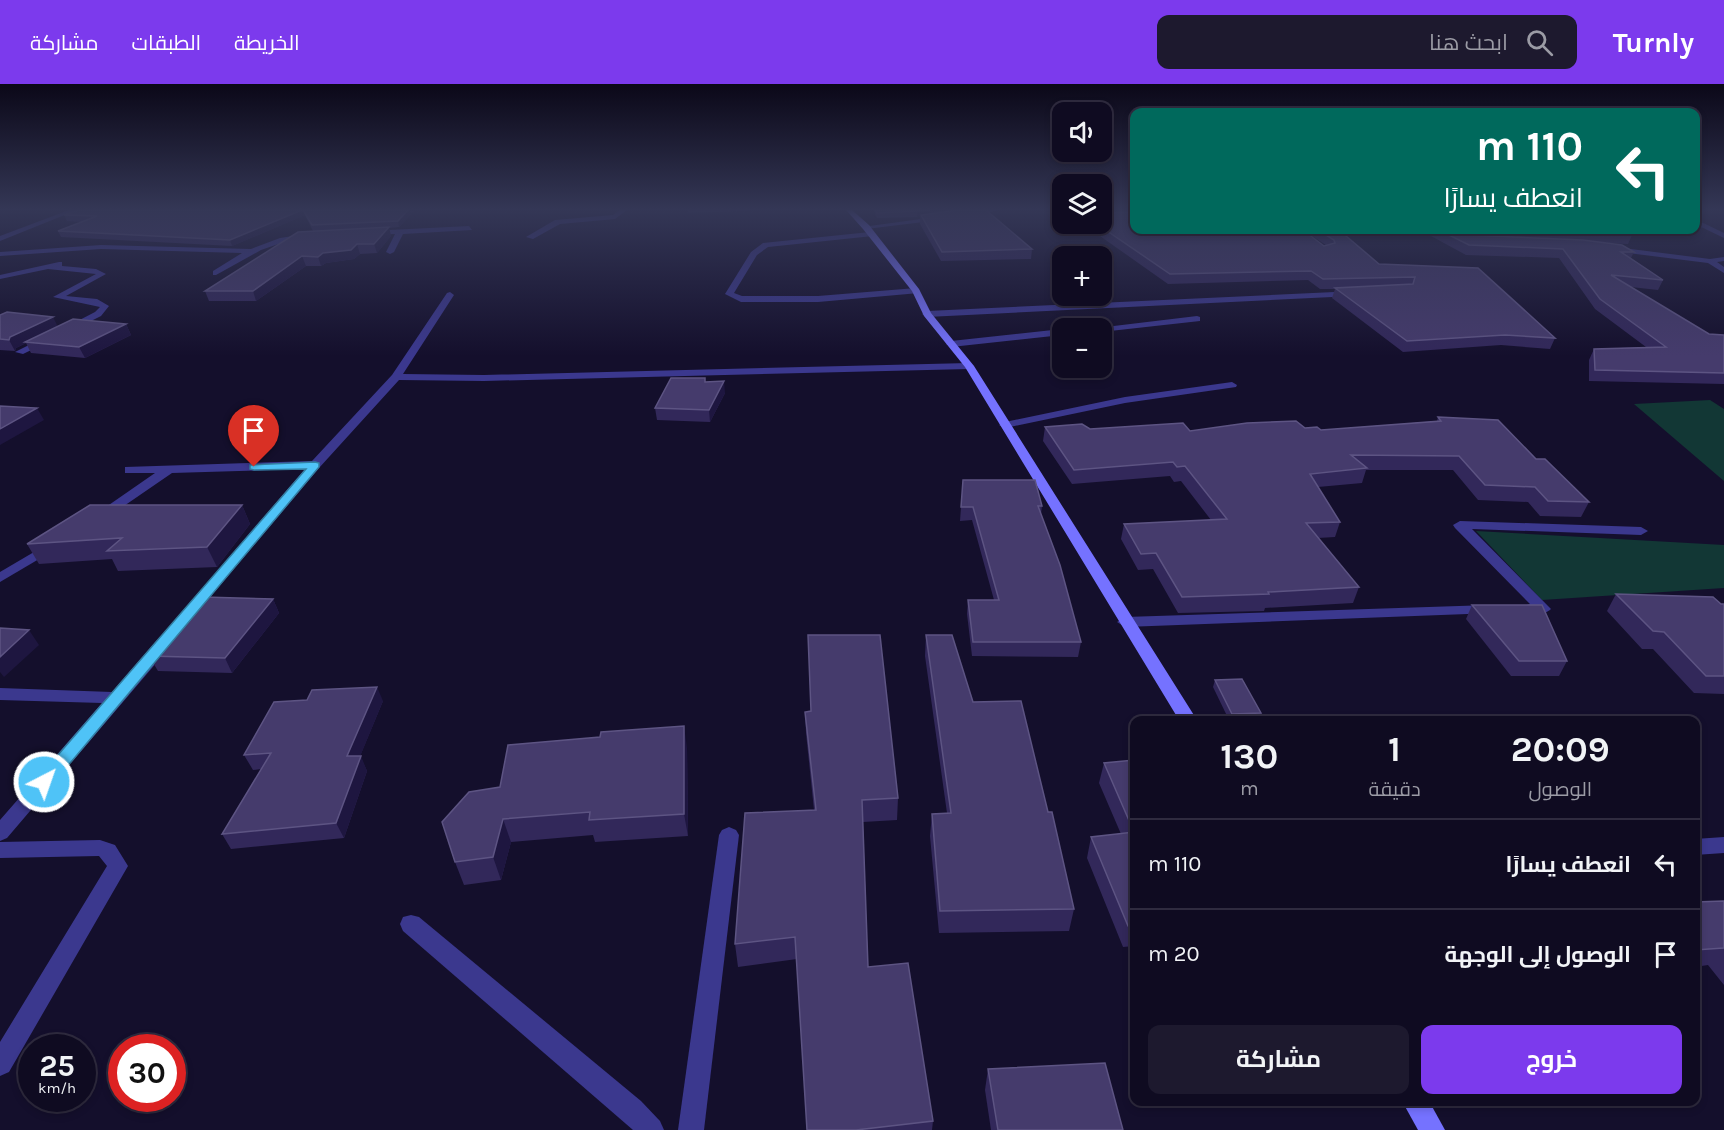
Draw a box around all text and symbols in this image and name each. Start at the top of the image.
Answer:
search box [1157,15,1577,69]
icon: search [1523,26,1556,59]
text: Turnly [1613,26,1694,59]
text: ابحث هنا [1429,30,1508,56]
text: مشاركة [30,31,99,55]
text: الطبقات [132,31,201,55]
text: الخريطة [234,31,300,55]
map controls [1052,102,1112,378]
button: sound [1052,102,1112,162]
text: 110 m [1476,121,1583,171]
icon: left [1604,132,1682,210]
button: layers [1052,174,1112,234]
text: انعطف يسارًا [1443,182,1583,214]
button: + [1052,246,1112,306]
button: − [1052,318,1112,378]
pin [228,405,279,467]
icon: arrive [237,414,270,447]
text: 1 [1388,728,1401,770]
text: 20:09 [1511,728,1610,770]
text: 130 [1220,735,1278,777]
position arrow [12,750,76,814]
text: m [1240,777,1259,800]
text: دقيقة [1369,778,1421,801]
text: الوصول [1528,778,1592,801]
icon: left [1649,848,1682,881]
text: 110 m [1148,851,1201,877]
text: انعطف يسارًا [1505,852,1631,878]
icon: arrive [1649,938,1682,971]
text: 20 m [1148,941,1200,967]
text: الوصول إلى الوجهة [1445,942,1631,968]
button: مشاركة [1148,1025,1409,1094]
button: خروج [1421,1025,1682,1094]
speed limit sign: 30 [108,1034,186,1112]
text: 25 [39,1048,75,1084]
text: km/h [38,1079,76,1097]

